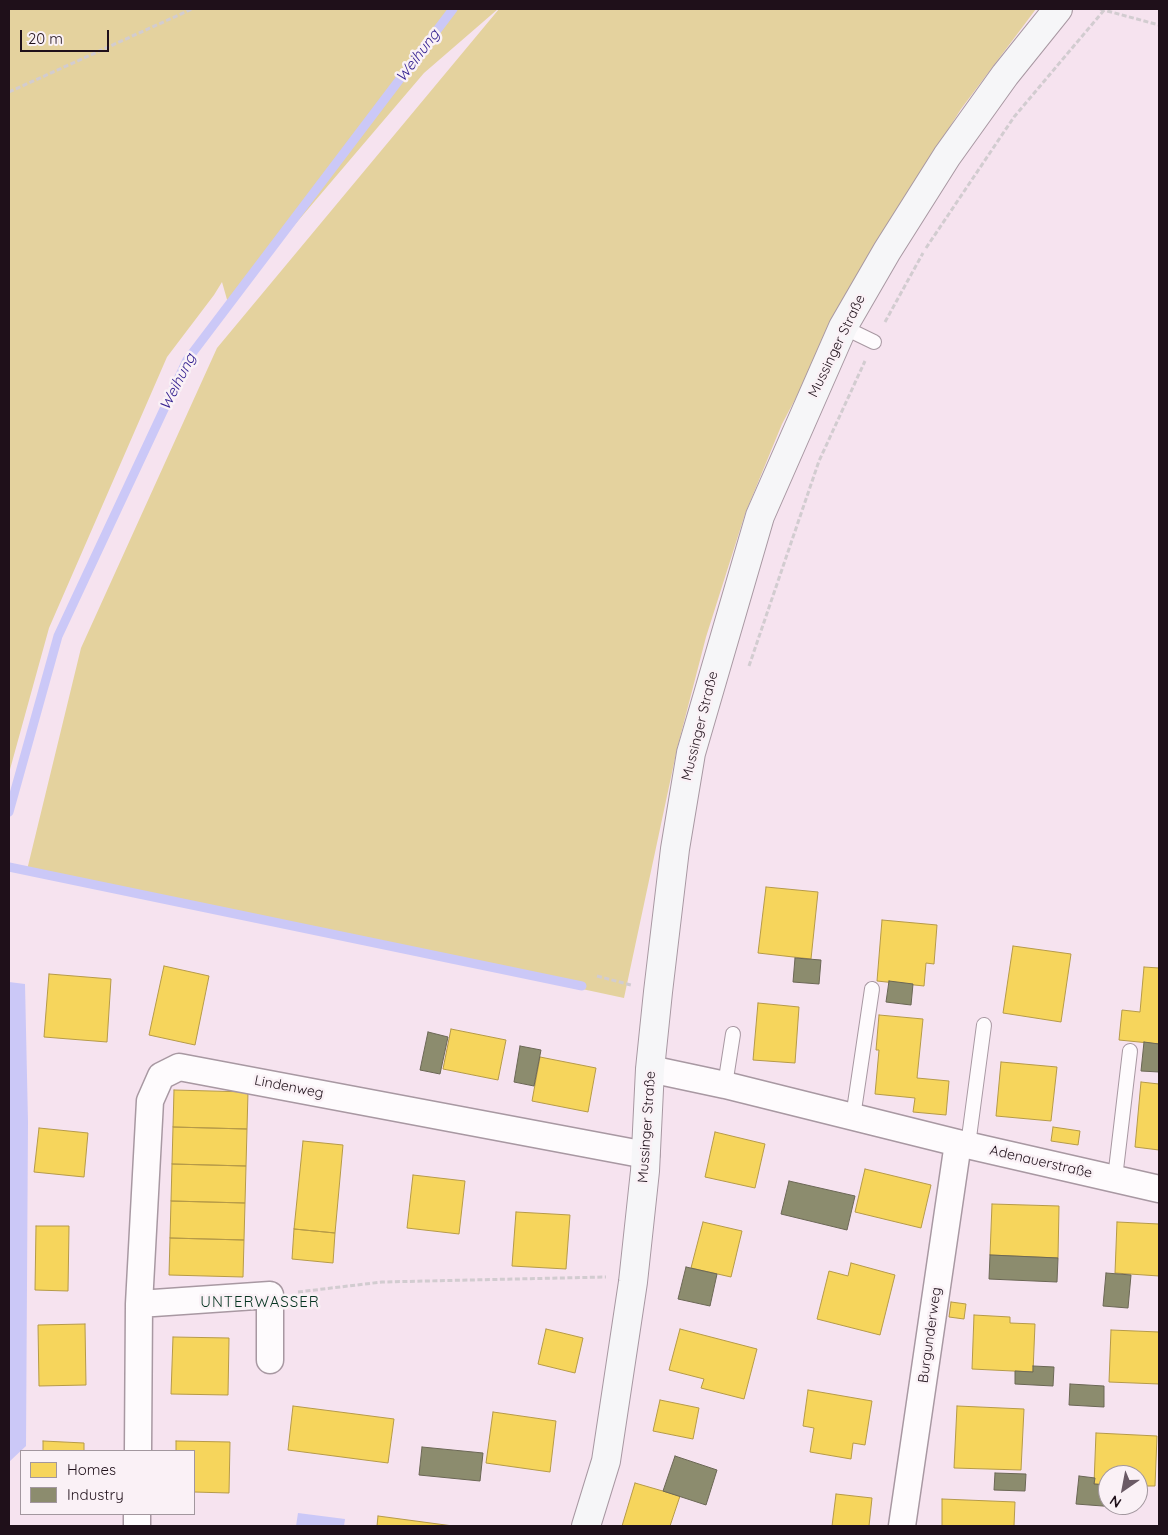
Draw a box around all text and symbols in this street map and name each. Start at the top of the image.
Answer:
scale bar [22,20,111,52]
water label: Weihung [392,26,444,86]
text: 20 m [28,29,63,48]
street label: Mussinger Straße [805,292,869,400]
water label: Weihung [156,351,200,413]
street label: Mussinger Straße [678,670,722,782]
street label: Mussinger Straße [635,1071,659,1183]
street label: Lindenweg [253,1072,325,1102]
street label: Adenauerstraße [988,1142,1094,1182]
street label: Burgunderweg [915,1286,945,1384]
district label: UNTERWASSER [199,1293,321,1311]
legend [20,1450,195,1515]
text: Homes [67,1460,116,1479]
north arrow [1098,1465,1148,1515]
text: Industry [67,1485,124,1504]
text: N [1106,1491,1125,1512]

